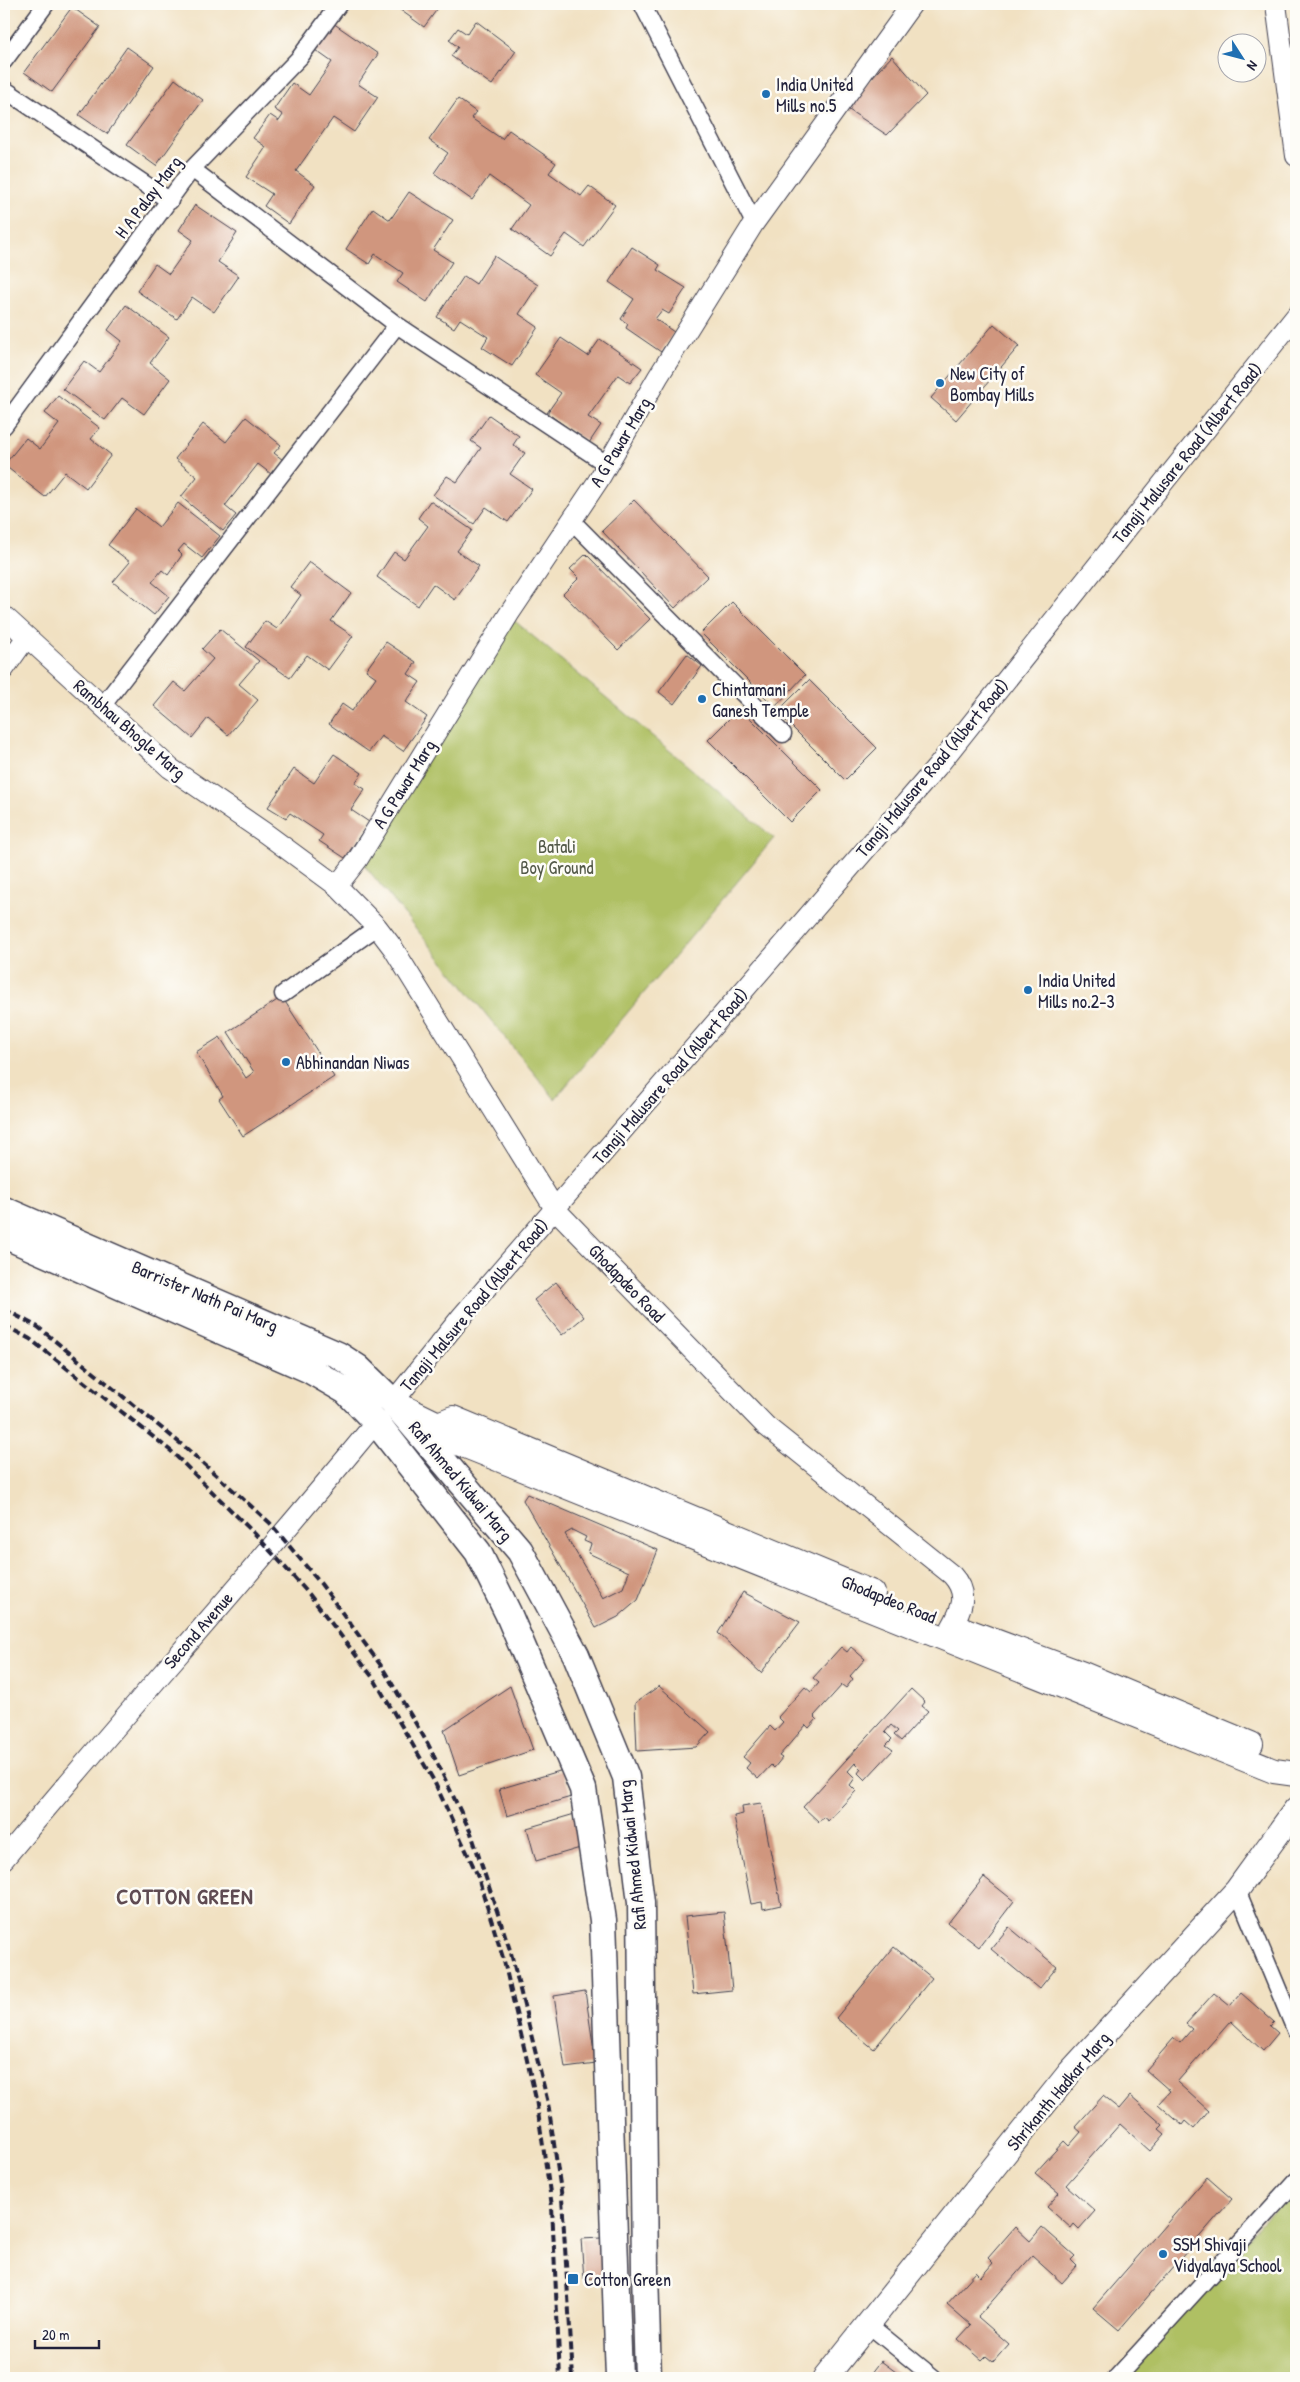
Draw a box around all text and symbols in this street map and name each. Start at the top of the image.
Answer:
north arrow [1218,32,1268,82]
text: N [1243,57,1263,75]
place label: India United Mills no.5 [776,72,853,118]
marker: India United Mills no.5 [760,88,772,100]
street label: H A Palay Marg [109,151,187,243]
street label: Tanaji Malusare Road (Albert Road) [1106,357,1268,549]
place label: New City of Bombay Mills [950,361,1034,407]
marker: New City of Bombay Mills [934,377,946,389]
street label: A G Pawar Marg [583,392,657,492]
street label: Rambhau Bhogle Marg [68,673,192,785]
street label: Tanaji Malusare Road (Albert Road) [850,673,1014,863]
place label: Chintamani Ganesh Temple [712,677,809,723]
marker: Chintamani Ganesh Temple [696,693,708,705]
street label: A G Pawar Marg [367,735,441,833]
park label: Batali Boy Ground [520,834,594,880]
place label: India United Mills no.2-3 [1038,968,1115,1014]
street label: Tanaji Malusare Road (Albert Road) [586,982,754,1170]
marker: India United Mills no.2-3 [1022,984,1034,996]
place label: Abhinandan Niwas [296,1050,409,1075]
marker: Abhinandan Niwas [280,1056,292,1068]
street label: Tanaji Malsure Road (Albert Road) [394,1213,554,1397]
street label: Ghodapdeo Road [583,1238,671,1328]
street label: Barrister Nath Pai Marg [128,1254,282,1338]
street label: Rafi Ahmed Kidwai Marg [403,1415,519,1547]
street label: Ghodapdeo Road [838,1569,940,1629]
street label: Second Avenue [158,1586,238,1674]
street label: Rafi Ahmed Kidwai Marg [612,1779,652,1931]
district label: COTTON GREEN [116,1881,254,1911]
street label: Shrikanth Hadkar Marg [1001,2026,1115,2156]
place label: SSM Shivaji Vidyalaya School [1173,2232,1282,2278]
marker: SSM Shivaji Vidyalaya School [1157,2248,1169,2260]
place label: Cotton Green [584,2267,671,2292]
marker: Cotton Green [566,2272,580,2286]
scale bar [35,2317,99,2349]
text: 20 m [42,2324,69,2345]

